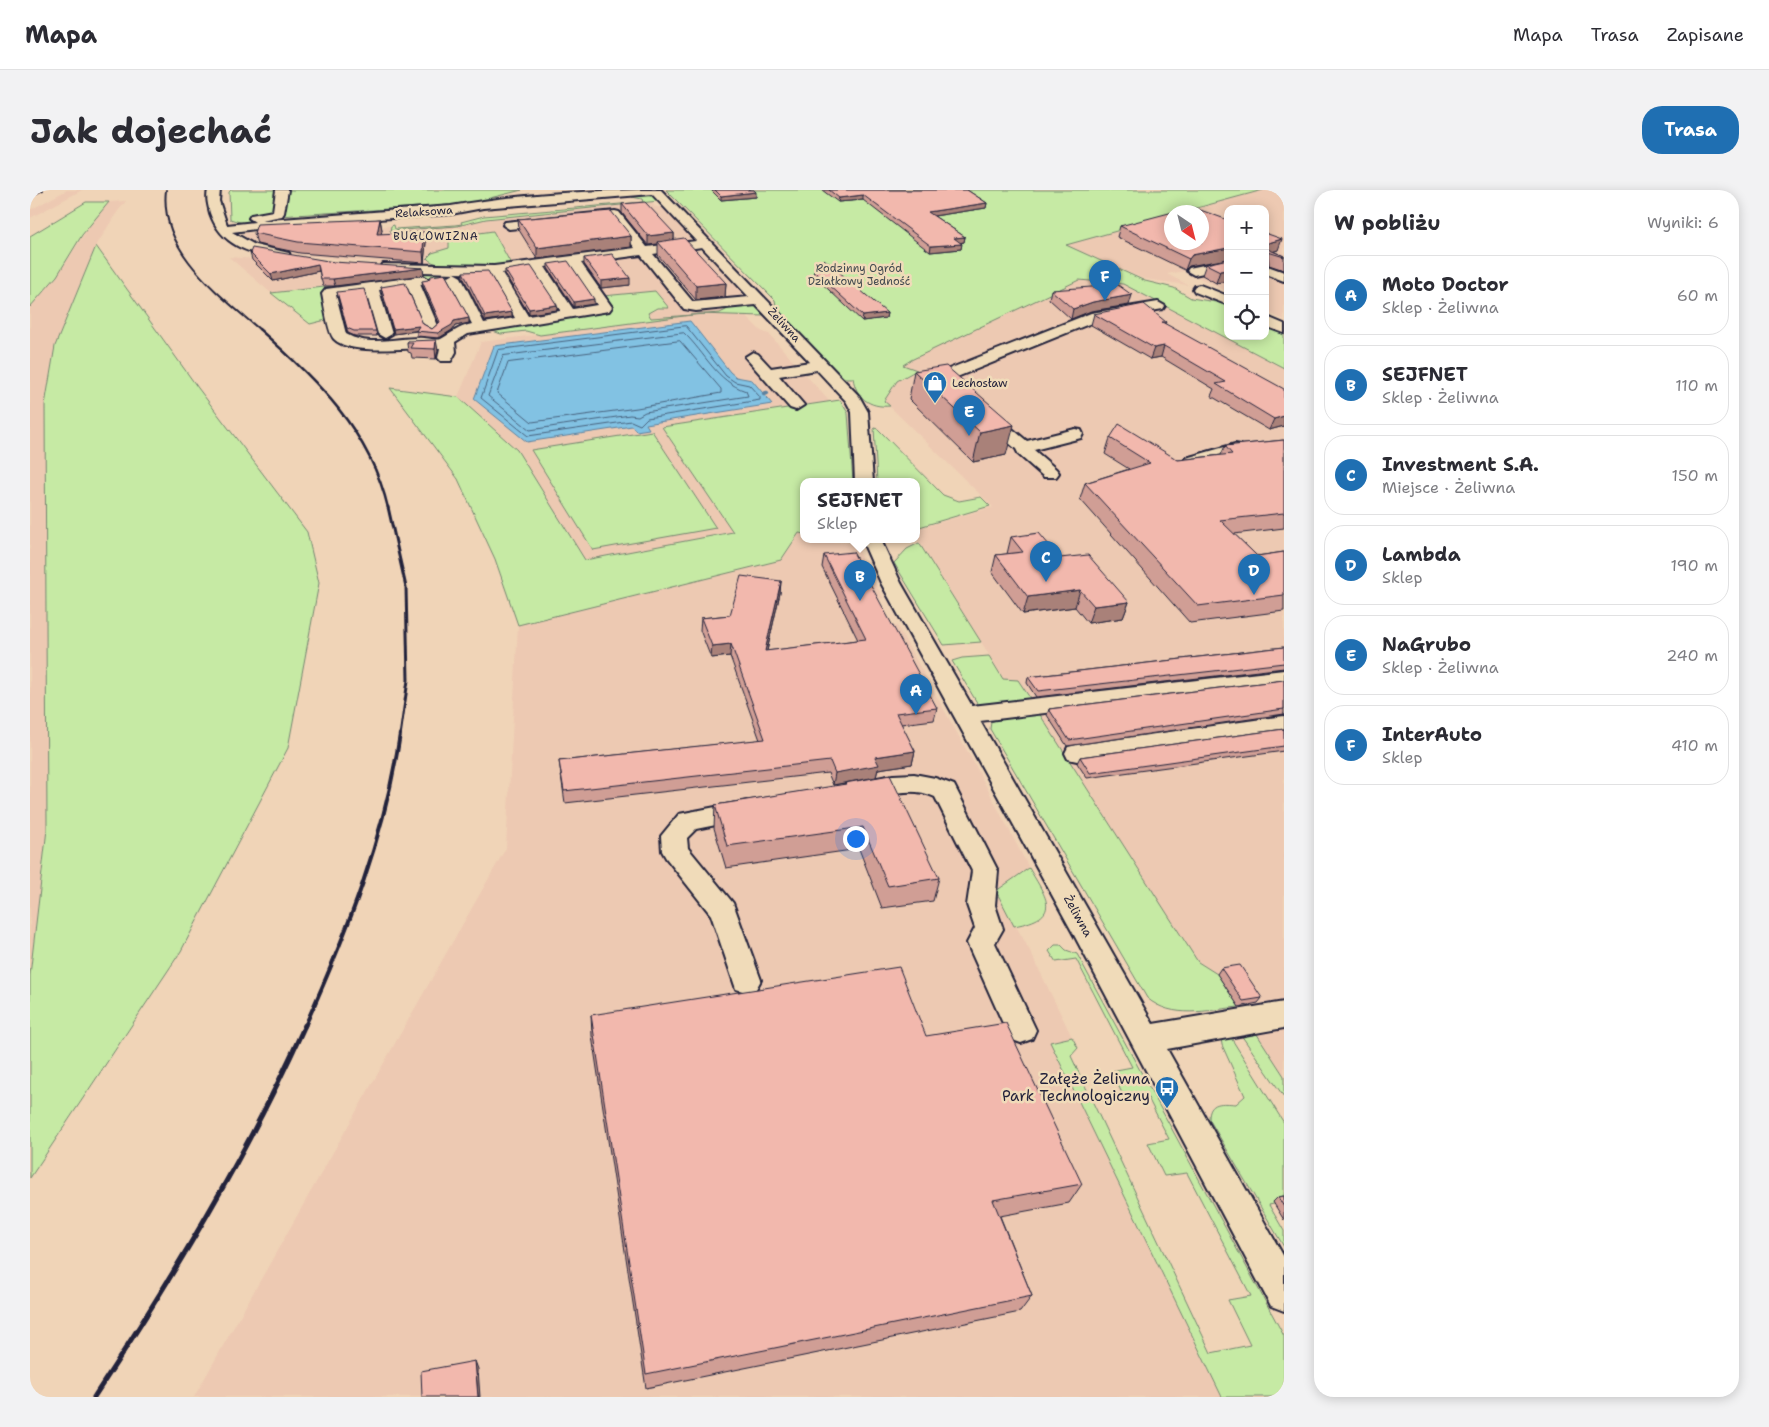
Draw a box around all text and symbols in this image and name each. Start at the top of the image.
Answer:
text: Mapa [25,19,97,51]
text: Mapa [1513,23,1563,47]
text: Trasa [1591,23,1639,47]
text: Zapisane [1667,23,1744,47]
button: Trasa [1642,106,1739,154]
text: Jak dojechać [30,107,272,154]
street label: Relaksowa [395,202,453,221]
north arrow [1164,205,1209,250]
map controls [1224,205,1269,340]
button: + [1224,205,1269,250]
text: W pobliżu [1334,209,1441,237]
text: Wyniki: 6 [1647,212,1719,233]
district label: BUGLOWIZNA [393,229,479,244]
button: − [1224,250,1269,295]
pin: F [1089,260,1121,301]
park label: Rodzinny Ogród Działkowy Jedność [808,261,911,289]
text: Moto Doctor [1382,272,1509,297]
text: A [1345,285,1357,306]
text: 60 m [1677,285,1718,306]
button: locate [1224,295,1269,340]
text: Sklep · Żeliwna [1382,297,1499,318]
street label: Żeliwna [764,305,804,345]
text: SEJFNET [1382,362,1468,387]
shop icon: Lechosław [922,370,948,404]
text: B [1346,375,1356,396]
text: 110 m [1675,375,1718,396]
place label: Lechosław [952,376,1008,391]
text: Sklep · Żeliwna [1382,387,1499,408]
pin: E [953,395,985,436]
text: Investment S.A. [1382,452,1539,477]
text: C [1346,465,1356,486]
text: 150 m [1671,465,1718,486]
text: Miejsce · Żeliwna [1382,477,1515,498]
popup [800,478,920,543]
text: SEJFNET [817,488,903,513]
text: Sklep [817,513,858,534]
pin: C [1030,541,1062,582]
text: Lambda [1382,542,1461,567]
pin: D [1238,554,1270,595]
text: D [1345,555,1357,576]
text: 190 m [1671,555,1718,576]
pin: B [844,560,876,601]
text: Sklep [1382,567,1422,588]
text: NaGrubo [1382,632,1471,657]
text: E [1346,645,1356,666]
text: 240 m [1666,645,1718,666]
text: Sklep · Żeliwna [1382,657,1499,678]
pin: A [900,674,932,715]
text: InterAuto [1382,722,1482,747]
text: F [1346,735,1356,756]
text: 410 m [1671,735,1718,756]
text: Sklep [1382,747,1422,768]
your location [843,826,869,852]
street label: Żeliwna [1060,892,1096,940]
place label: Załęże Żeliwna Park Technologiczny [1002,1069,1151,1106]
bus stop icon: Załęże Żeliwna Park Technologiczny [1154,1075,1180,1109]

